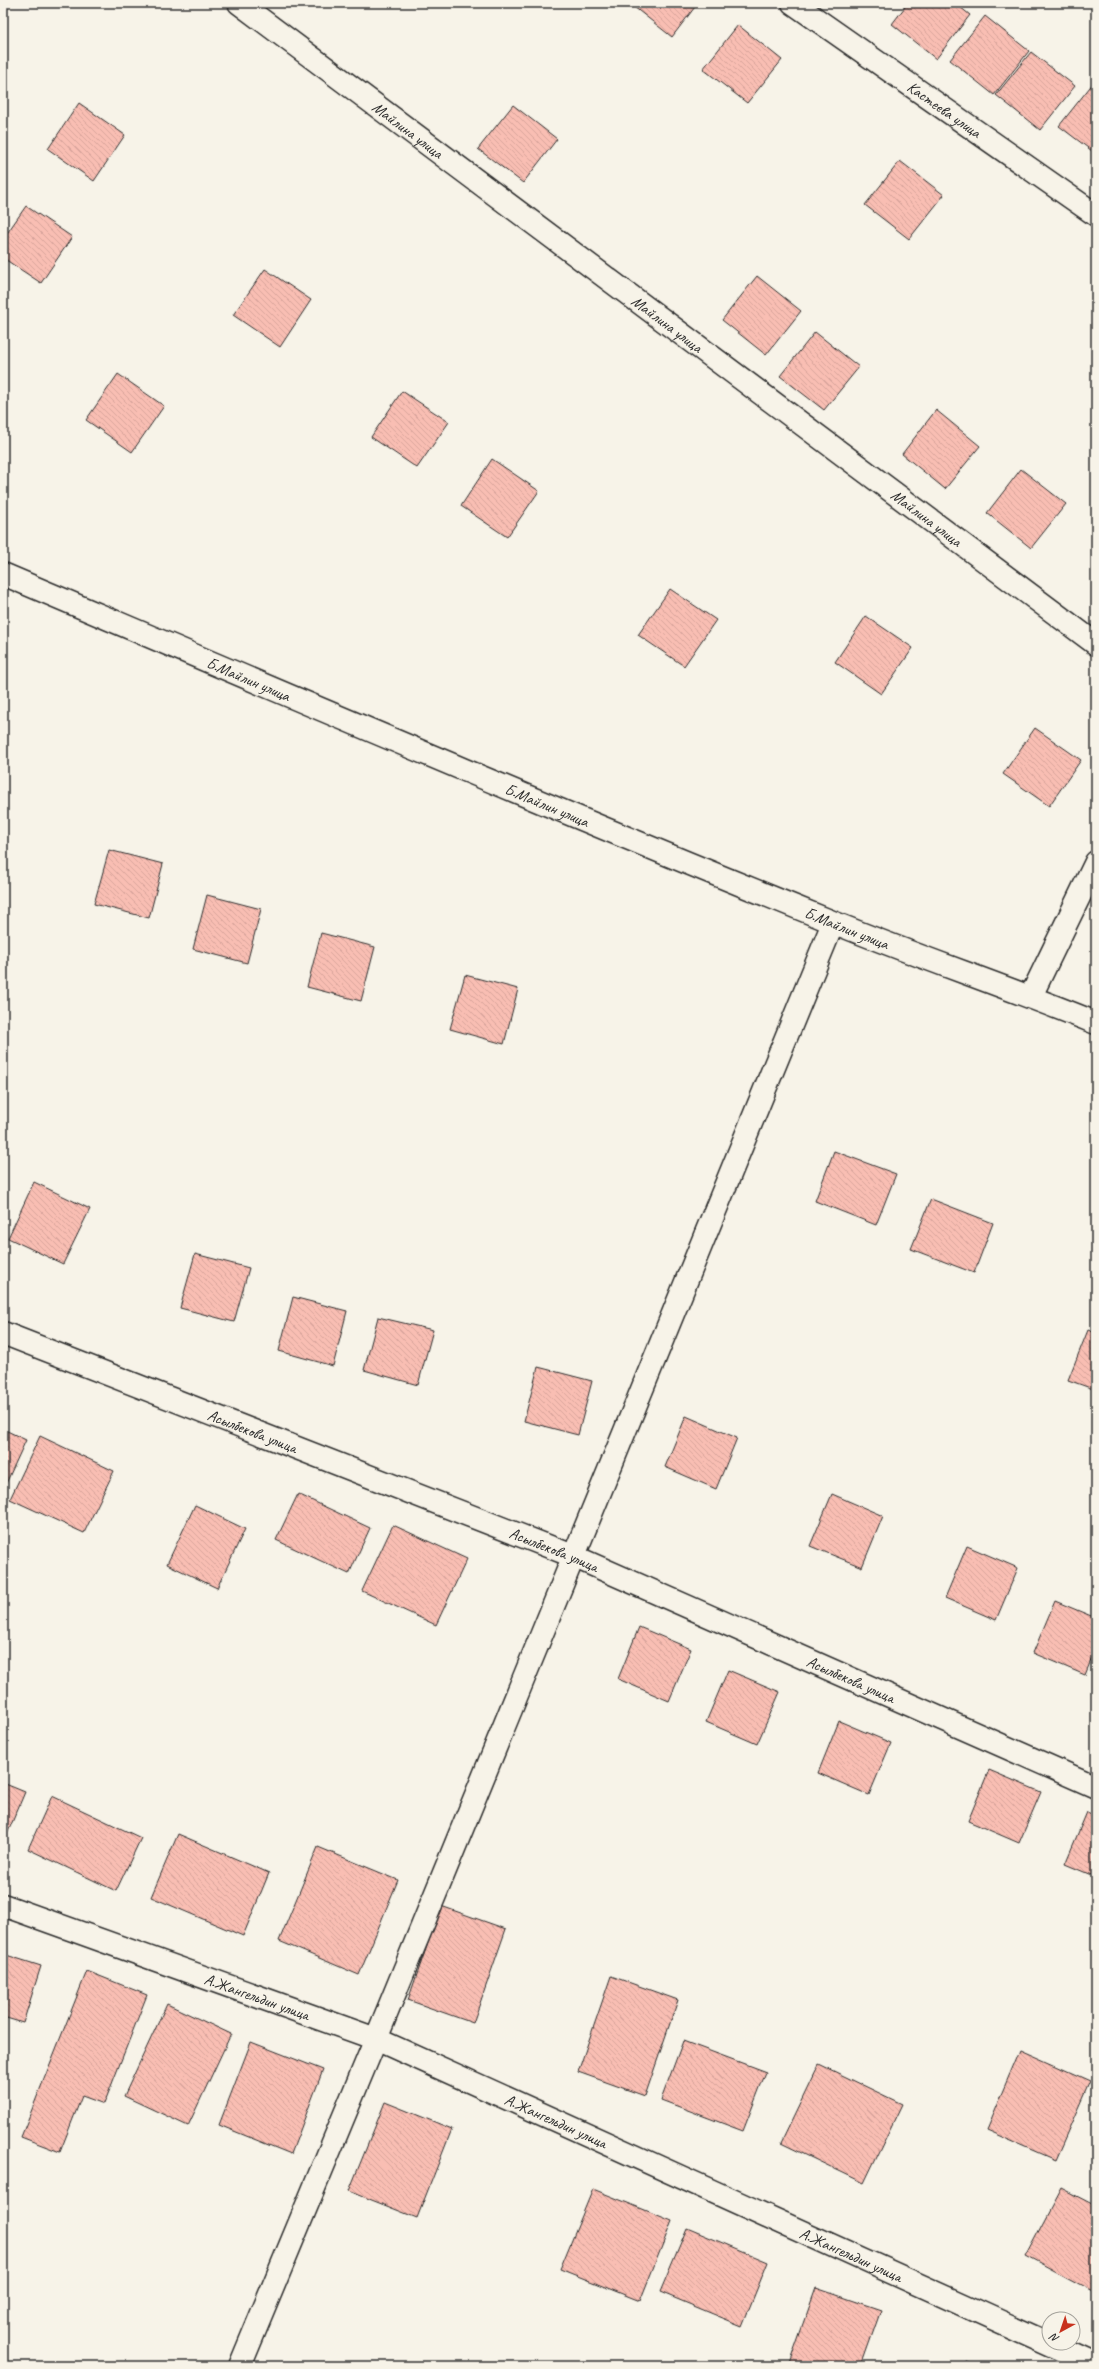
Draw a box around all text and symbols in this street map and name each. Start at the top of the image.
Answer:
street label: Кастеева улица [903,77,986,143]
street label: Майлина улица [368,97,448,164]
street label: Майлина улица [627,291,708,358]
street label: Майлина улица [887,485,967,552]
street label: Б.Майлин улица [203,653,294,706]
street label: Б.Майлин улица [502,779,593,832]
street label: Б.Майлин улица [802,903,892,955]
street label: Асылбекова улица [205,1405,301,1459]
street label: Асылбекова улица [506,1523,603,1578]
street label: Асылбекова улица [803,1652,899,1708]
street label: А.Жангельдин улица [202,1969,313,2026]
street label: А.Жангельдин улица [501,2090,611,2154]
street label: А.Жангельдин улица [797,2223,906,2287]
north arrow [1041,2311,1081,2351]
text: N [1046,2330,1062,2346]

